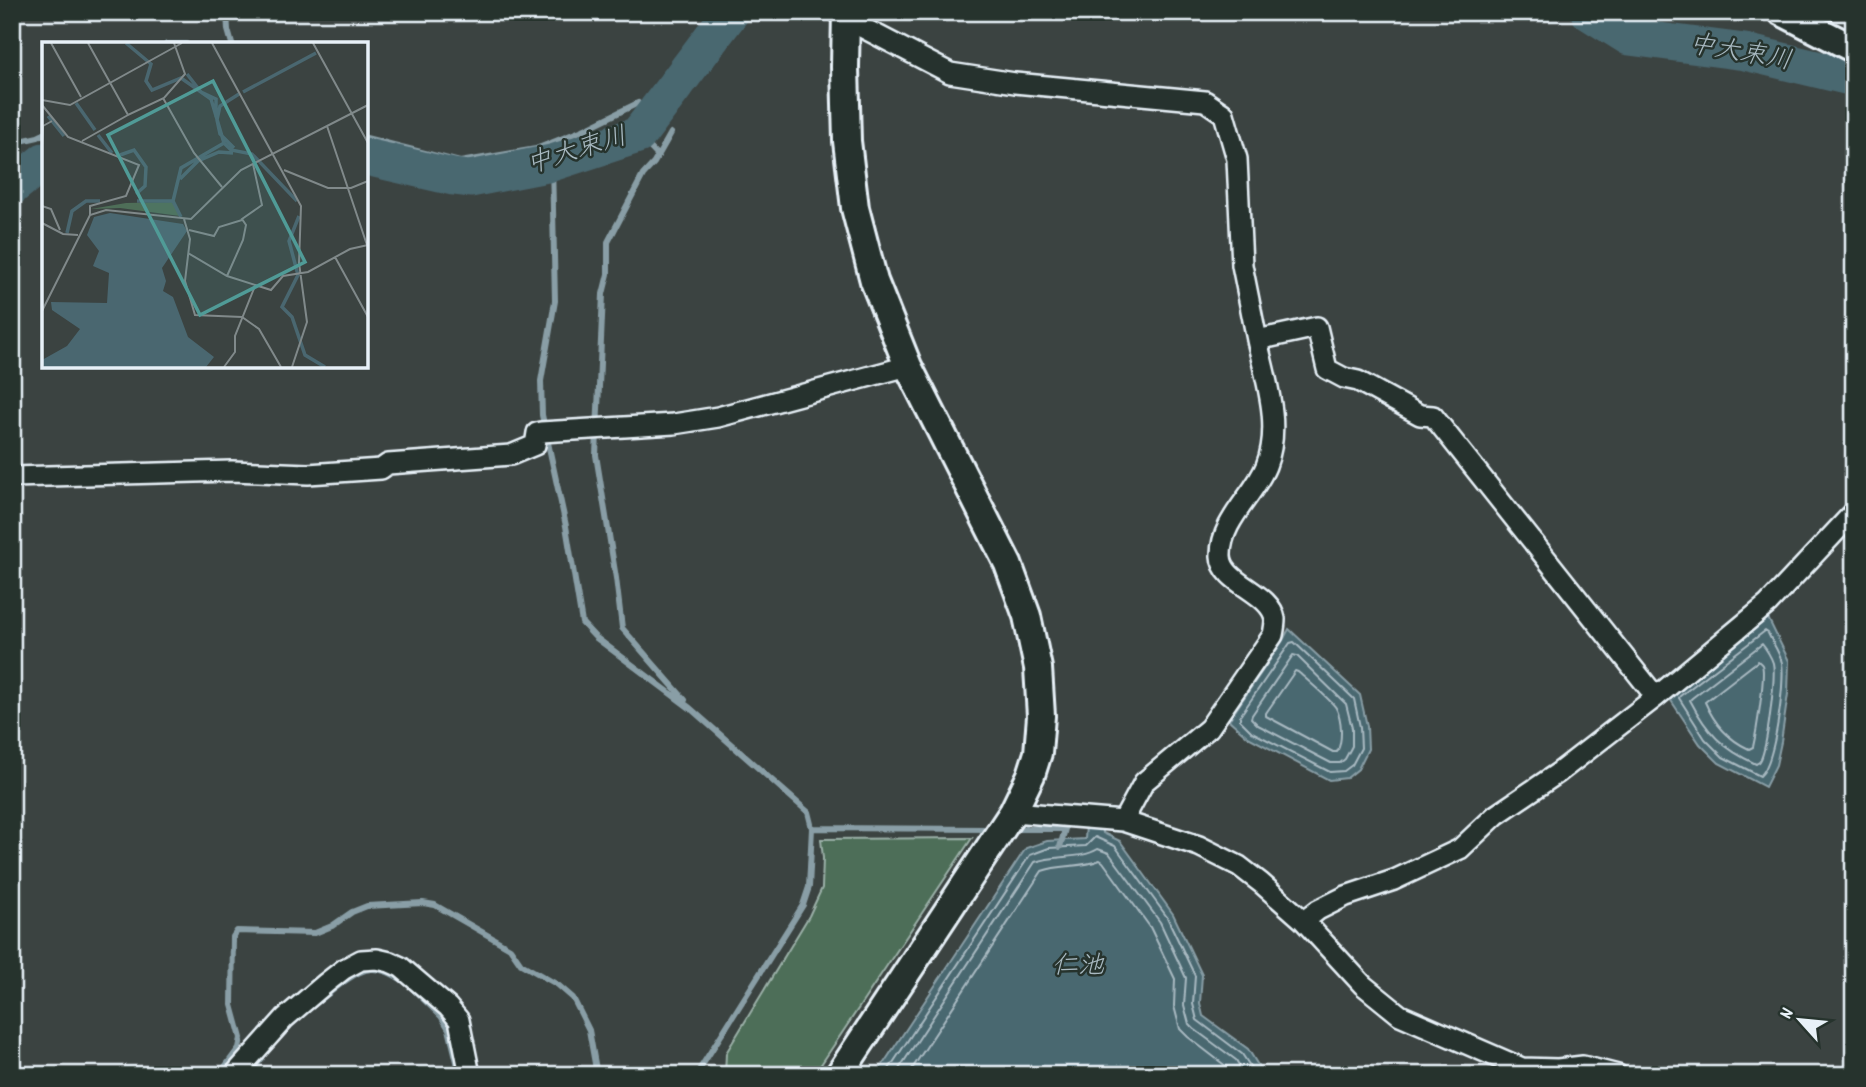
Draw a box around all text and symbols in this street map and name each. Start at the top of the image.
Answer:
water label: 中大束川 [1686,27,1794,81]
inset map [42,42,368,368]
water label: 中大束川 [522,119,632,185]
water label: 仁池 [1052,949,1105,986]
north arrow [1764,986,1834,1056]
text: N [1774,1004,1802,1024]

